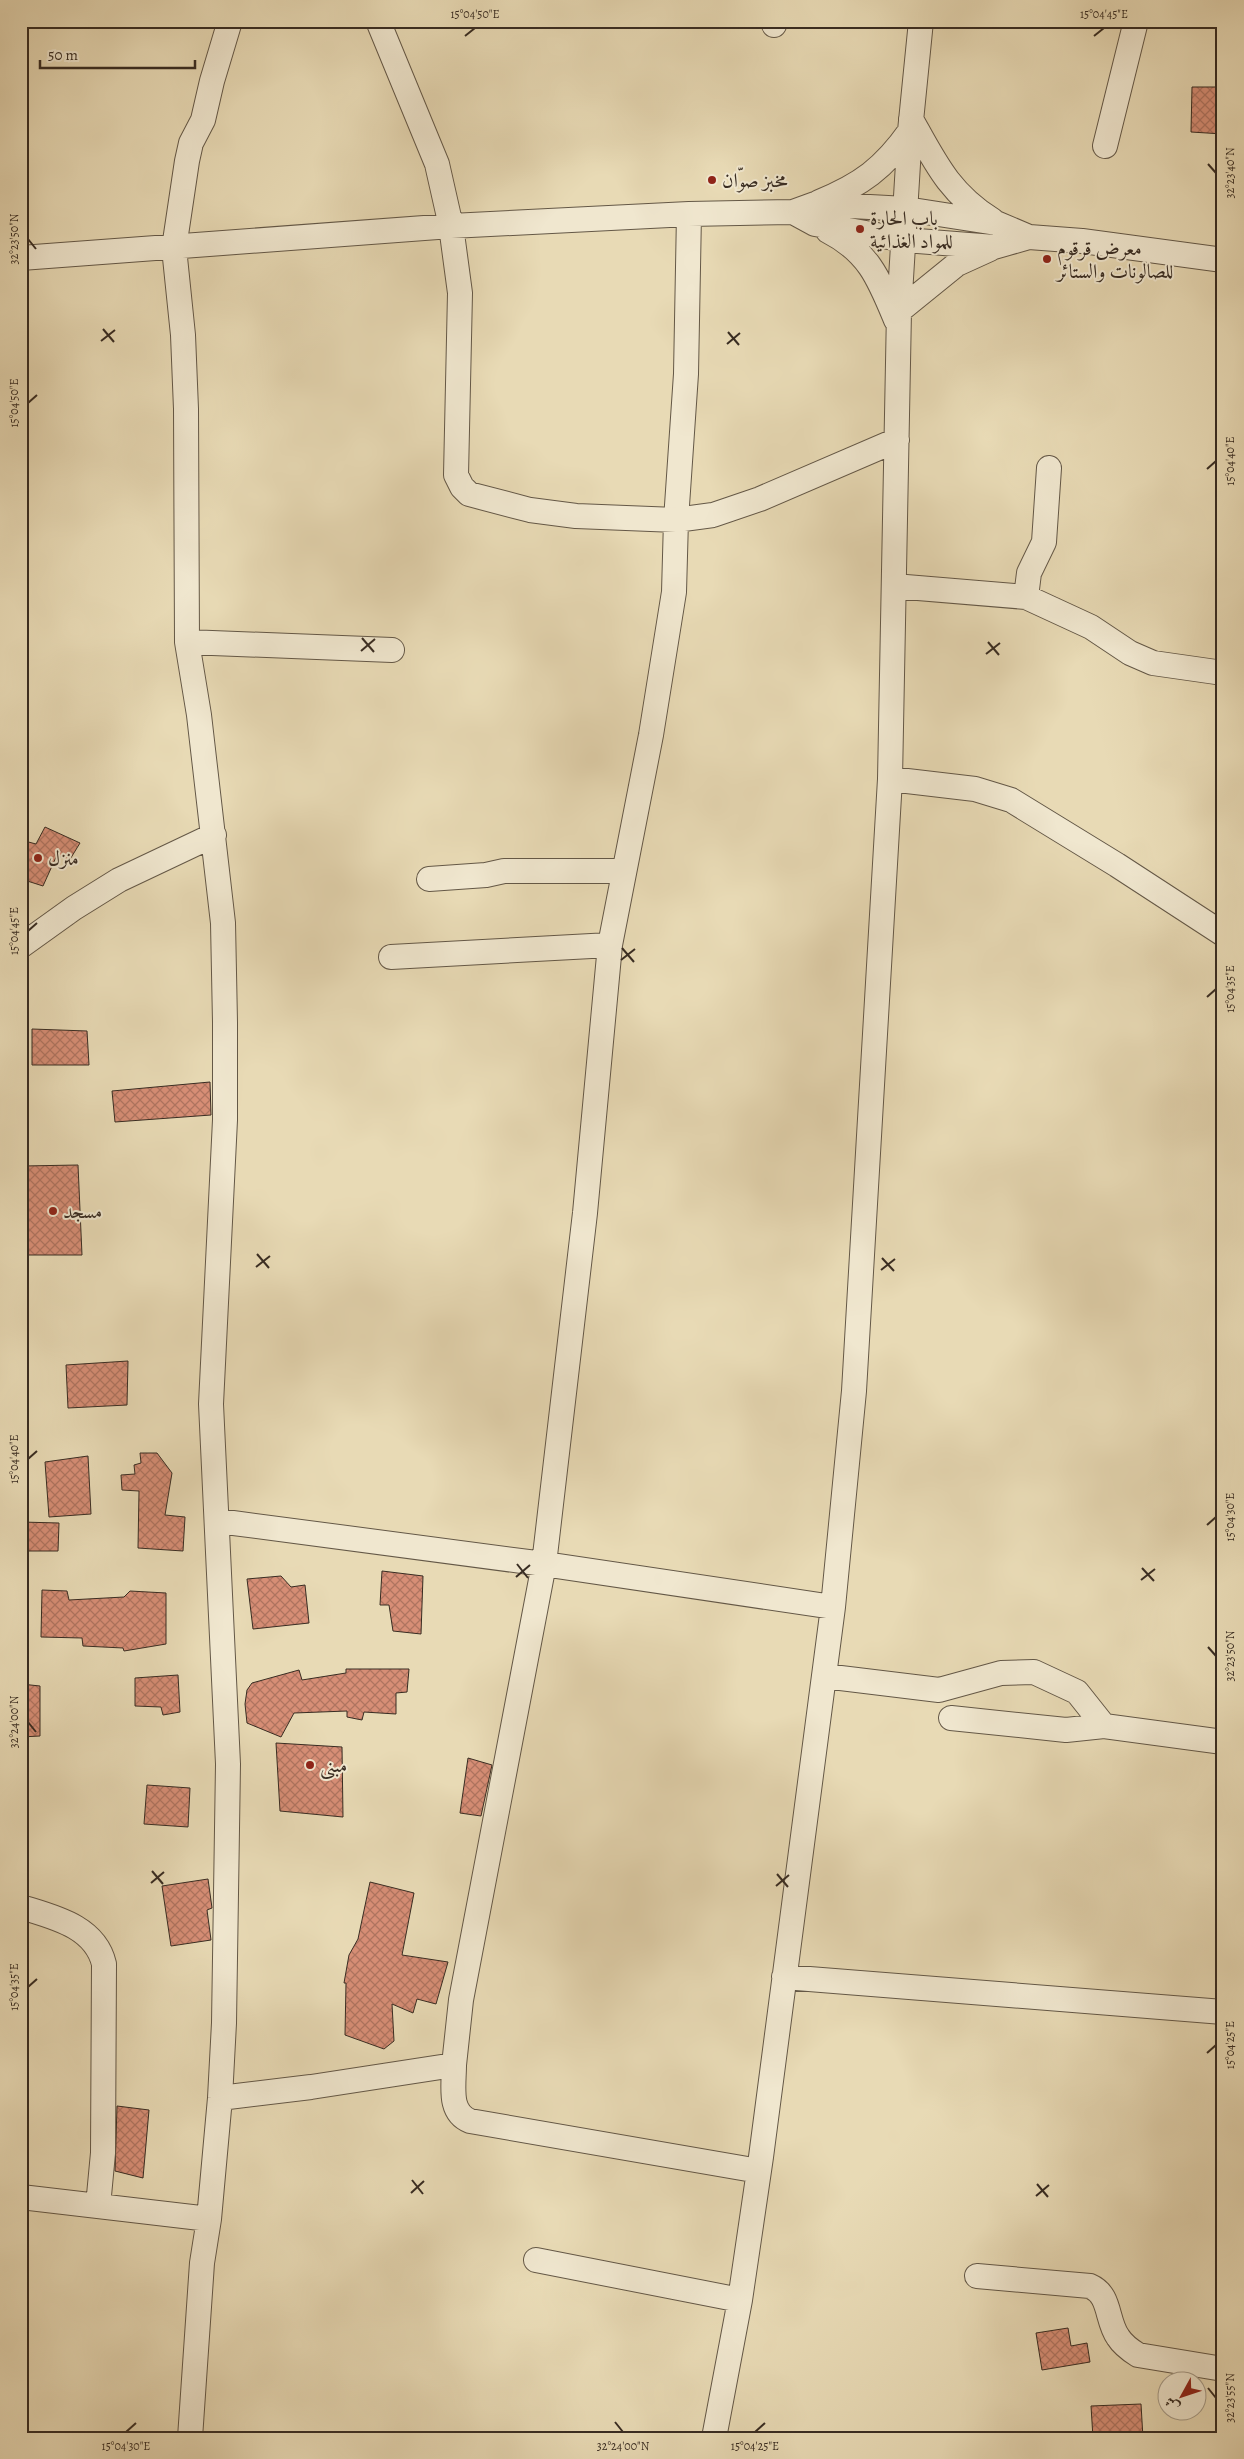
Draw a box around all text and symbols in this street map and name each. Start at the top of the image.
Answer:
text: 15°04'50"E [450,6,500,22]
text: 15°04'45"E [1080,6,1128,22]
scale bar [40,38,195,70]
text: 50 m [48,45,78,65]
text: 32°23'40"N [1222,147,1238,199]
place label: مخبز صوّان [722,166,788,194]
marker: مخبز صوّان [706,174,718,186]
place label: باب الحارة للمواد الغذائية [870,205,953,255]
text: 32°23'50"N [6,213,22,264]
marker: باب الحارة للمواد الغذائية [854,223,866,235]
place label: معرض قرقوم للصالونات والستائر [1055,235,1173,285]
marker: معرض قرقوم للصالونات والستائر [1041,253,1053,265]
text: 15°04'50"E [6,378,22,428]
text: 15°04'40"E [1222,436,1238,486]
place label: منزل [48,845,79,872]
marker: منزل [32,852,44,864]
text: 15°04'45"E [6,907,22,955]
text: 15°04'35"E [1222,965,1238,1013]
place label: مسجد [63,1198,102,1225]
marker: مسجد [47,1205,59,1217]
text: 15°04'40"E [6,1434,22,1484]
text: 15°04'30"E [1222,1493,1238,1541]
text: 32°23'50"N [1222,1630,1238,1681]
text: 32°24'00"N [6,1695,22,1748]
place label: مبنى [320,1752,347,1780]
marker: مبنى [304,1759,316,1771]
text: 15°04'35"E [6,1963,22,2011]
text: 15°04'25"E [1222,2021,1238,2069]
north arrow [1156,2372,1206,2422]
text: 32°23'55"N [1222,2373,1238,2423]
text: ش [1161,2393,1184,2415]
text: 15°04'30"E [102,2438,150,2454]
text: 32°24'00"N [597,2438,650,2454]
text: 15°04'25"E [731,2438,779,2454]

